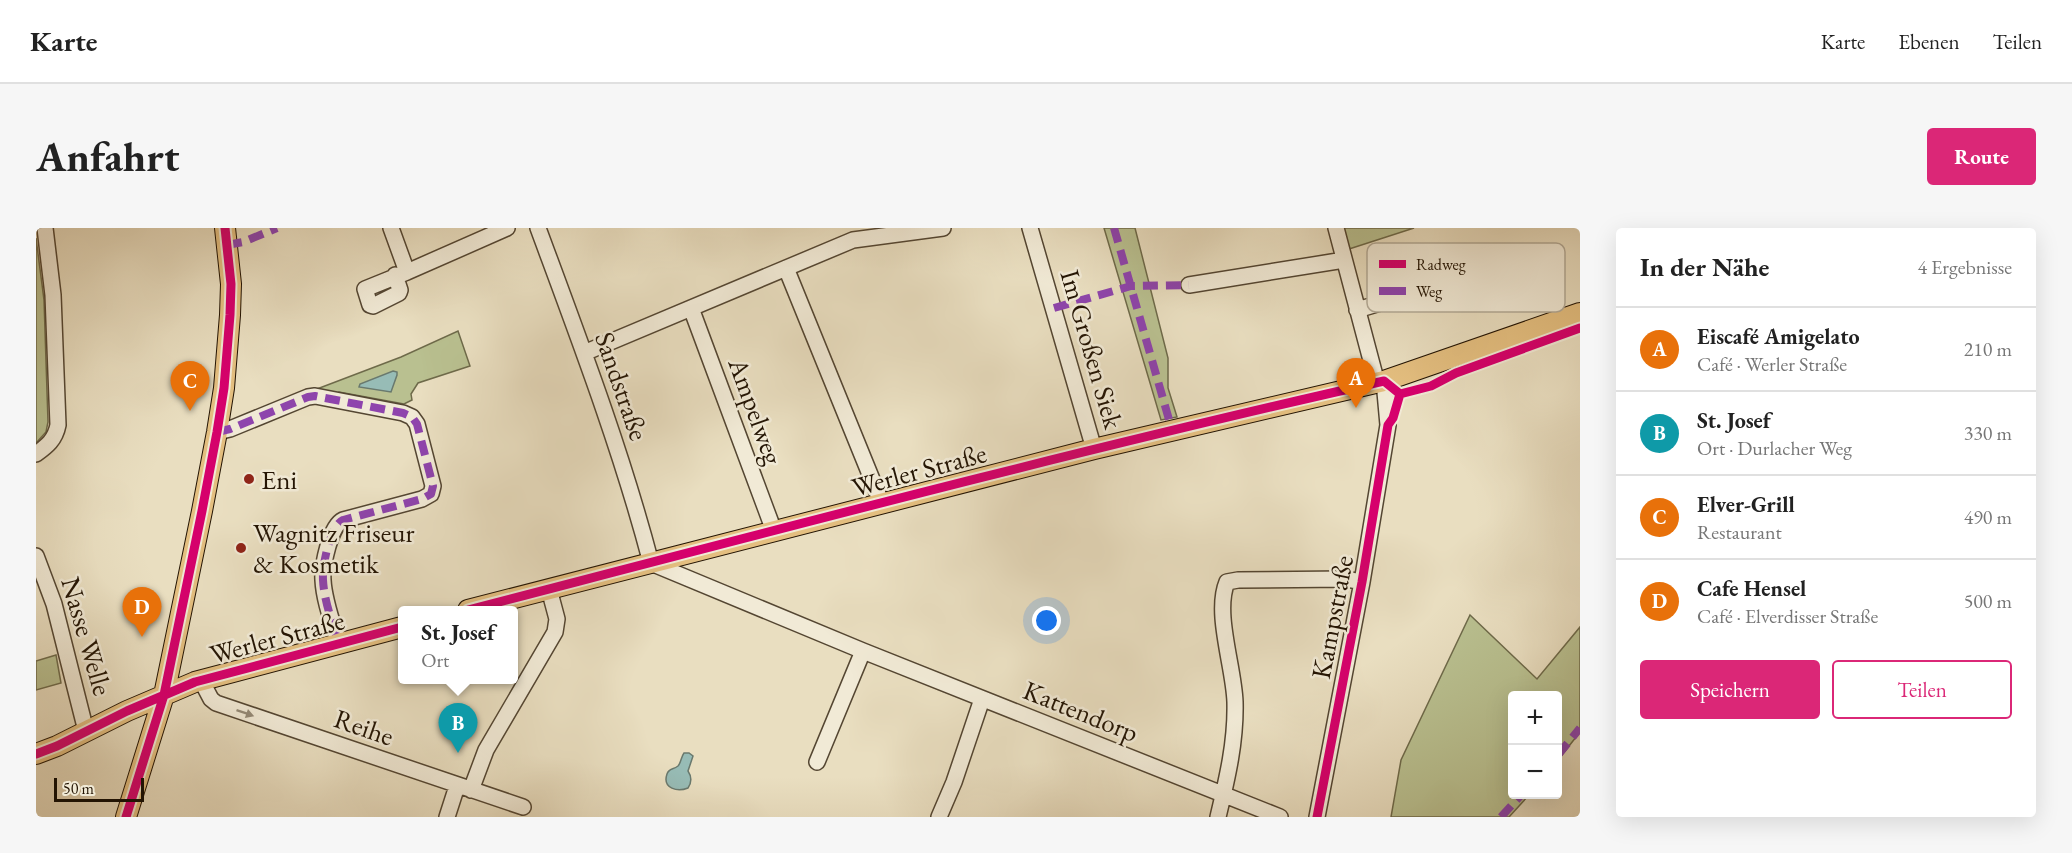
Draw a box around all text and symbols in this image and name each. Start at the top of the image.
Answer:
text: Karte [30,23,97,59]
text: Karte [1821,28,1865,55]
text: Ebenen [1898,28,1959,55]
text: Teilen [1992,28,2042,55]
button: Route [1927,128,2036,185]
text: Anfahrt [36,129,179,184]
legend [1367,243,1565,312]
text: In der Nähe [1640,250,1769,284]
text: Radweg [1416,254,1467,275]
text: 4 Ergebnisse [1917,254,2012,280]
street label: Im Großen Siek [1053,265,1131,433]
text: Weg [1416,281,1443,302]
text: Eiscafé Amigelato [1697,322,1859,351]
street label: Sandstraße [587,327,657,445]
text: A [1652,336,1667,362]
text: 210 m [1964,336,2012,362]
text: Café · Werler Straße [1697,351,1847,377]
street label: Ampelweg [720,352,791,469]
pin: A [1336,358,1376,408]
pin: C [170,362,210,411]
text: St. Josef [1697,406,1771,435]
text: B [1653,420,1666,446]
text: 330 m [1964,420,2012,446]
street label: Werler Straße [848,435,990,505]
text: Ort · Durlacher Weg [1697,435,1852,461]
place label: Eni [261,462,297,497]
marker: Eni [242,472,256,486]
text: Elver-Grill [1697,490,1795,519]
text: C [1652,504,1667,530]
text: 490 m [1964,504,2012,530]
place label: Wagnitz Friseur & Kosmetik [253,515,414,581]
text: Restaurant [1697,519,1782,545]
marker: Wagnitz Friseur & Kosmetik [234,541,248,555]
street label: Kampstraße [1303,552,1361,682]
street label: Nasse Welle [53,573,121,699]
text: Cafe Hensel [1697,574,1806,603]
pin: D [122,588,162,637]
text: D [1652,588,1667,614]
text: 500 m [1964,588,2012,614]
street label: Werler Straße [206,602,348,672]
text: Café · Elverdisser Straße [1697,603,1878,629]
popup [398,606,518,684]
your location [1032,606,1061,635]
text: St. Josef [421,618,495,647]
text: Ort [421,647,449,673]
button: Speichern [1640,660,1820,719]
button: Teilen [1832,660,2012,719]
street label: Kattendorp [1018,672,1144,750]
map controls [1508,691,1562,799]
button: + [1508,691,1562,745]
street label: Reihe [330,701,398,753]
pin: B [438,704,478,753]
one-way arrow [236,709,254,719]
button: − [1508,745,1562,799]
scale bar [54,775,144,802]
text: 50 m [63,778,94,799]

